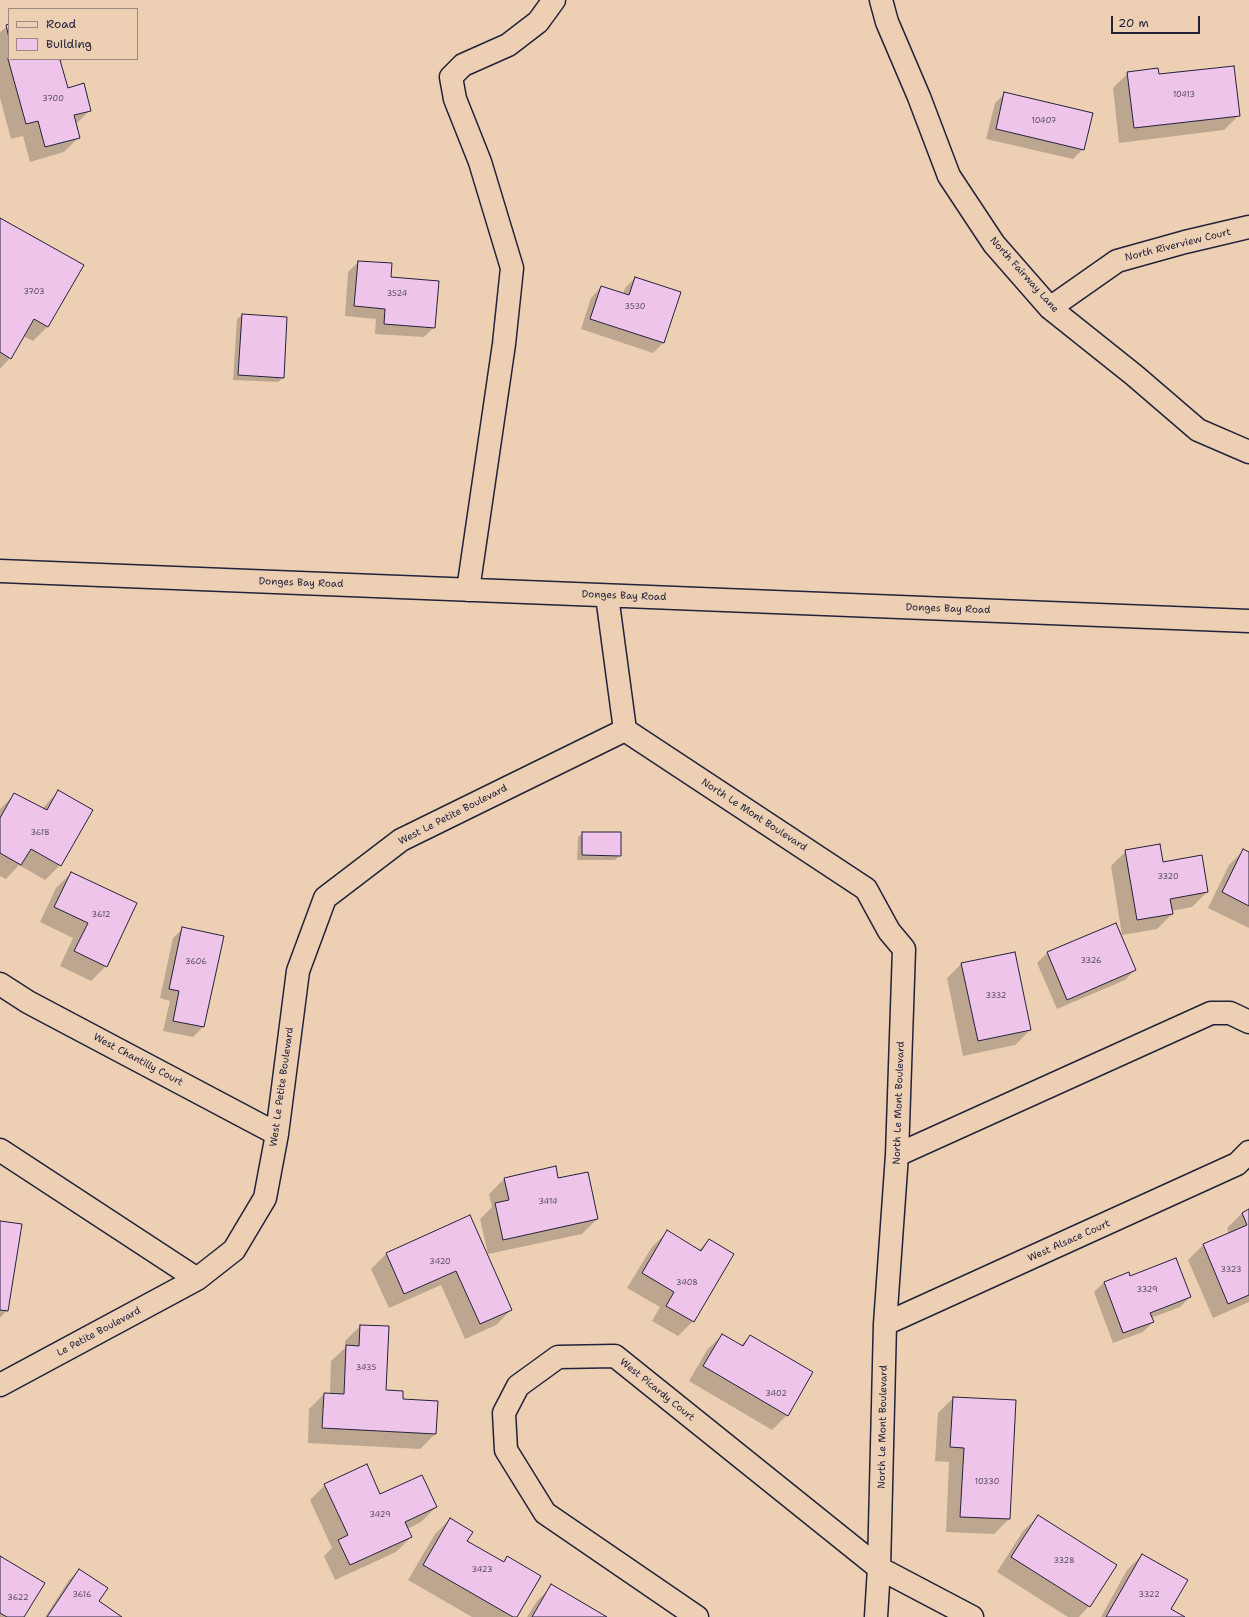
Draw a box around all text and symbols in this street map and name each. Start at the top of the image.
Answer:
legend [8,8,138,60]
scale bar [1113,8,1202,34]
text: 20 m [1118,15,1149,31]
text: Road [46,16,76,32]
text: Building [46,36,92,52]
house number: 10413 [1173,90,1195,100]
house number: 3700 [42,94,64,104]
house number: 10407 [1032,116,1056,126]
street label: North Riverview Court [1124,226,1232,264]
street label: North Fairway Lane [987,235,1061,315]
house number: 3703 [23,287,45,297]
house number: 3524 [387,289,407,299]
house number: 3530 [625,302,645,312]
street label: Donges Bay Road [258,576,344,590]
street label: Donges Bay Road [581,589,667,603]
street label: Donges Bay Road [905,602,991,616]
street label: North Le Mont Boulevard [699,776,809,854]
street label: West Le Petite Boulevard [397,782,509,848]
house number: 3618 [30,828,50,838]
house number: 3320 [1157,872,1179,882]
house number: 3612 [92,910,110,920]
house number: 3326 [1080,956,1102,966]
house number: 3606 [185,957,207,967]
house number: 3332 [986,991,1006,1001]
street label: West Le Petite Boulevard [268,1026,296,1148]
street label: West Chantilly Court [91,1031,185,1089]
street label: North Le Mont Boulevard [891,1041,907,1165]
house number: 3414 [538,1197,558,1207]
street label: West Alsace Court [1026,1217,1112,1265]
house number: 3420 [429,1257,451,1267]
house number: 3323 [1221,1265,1241,1275]
house number: 3408 [676,1278,698,1288]
house number: 3329 [1137,1285,1157,1295]
street label: Le Petite Boulevard [55,1305,143,1359]
street label: West Picardy Court [617,1356,697,1424]
house number: 3435 [356,1363,376,1373]
street label: North Le Mont Boulevard [876,1365,890,1489]
house number: 3402 [765,1389,787,1399]
house number: 10330 [975,1477,999,1487]
house number: 3429 [369,1510,391,1520]
house number: 3328 [1053,1556,1075,1566]
house number: 3423 [471,1565,493,1575]
house number: 3616 [72,1590,92,1600]
house number: 3322 [1139,1590,1159,1600]
house number: 3622 [7,1593,29,1603]

